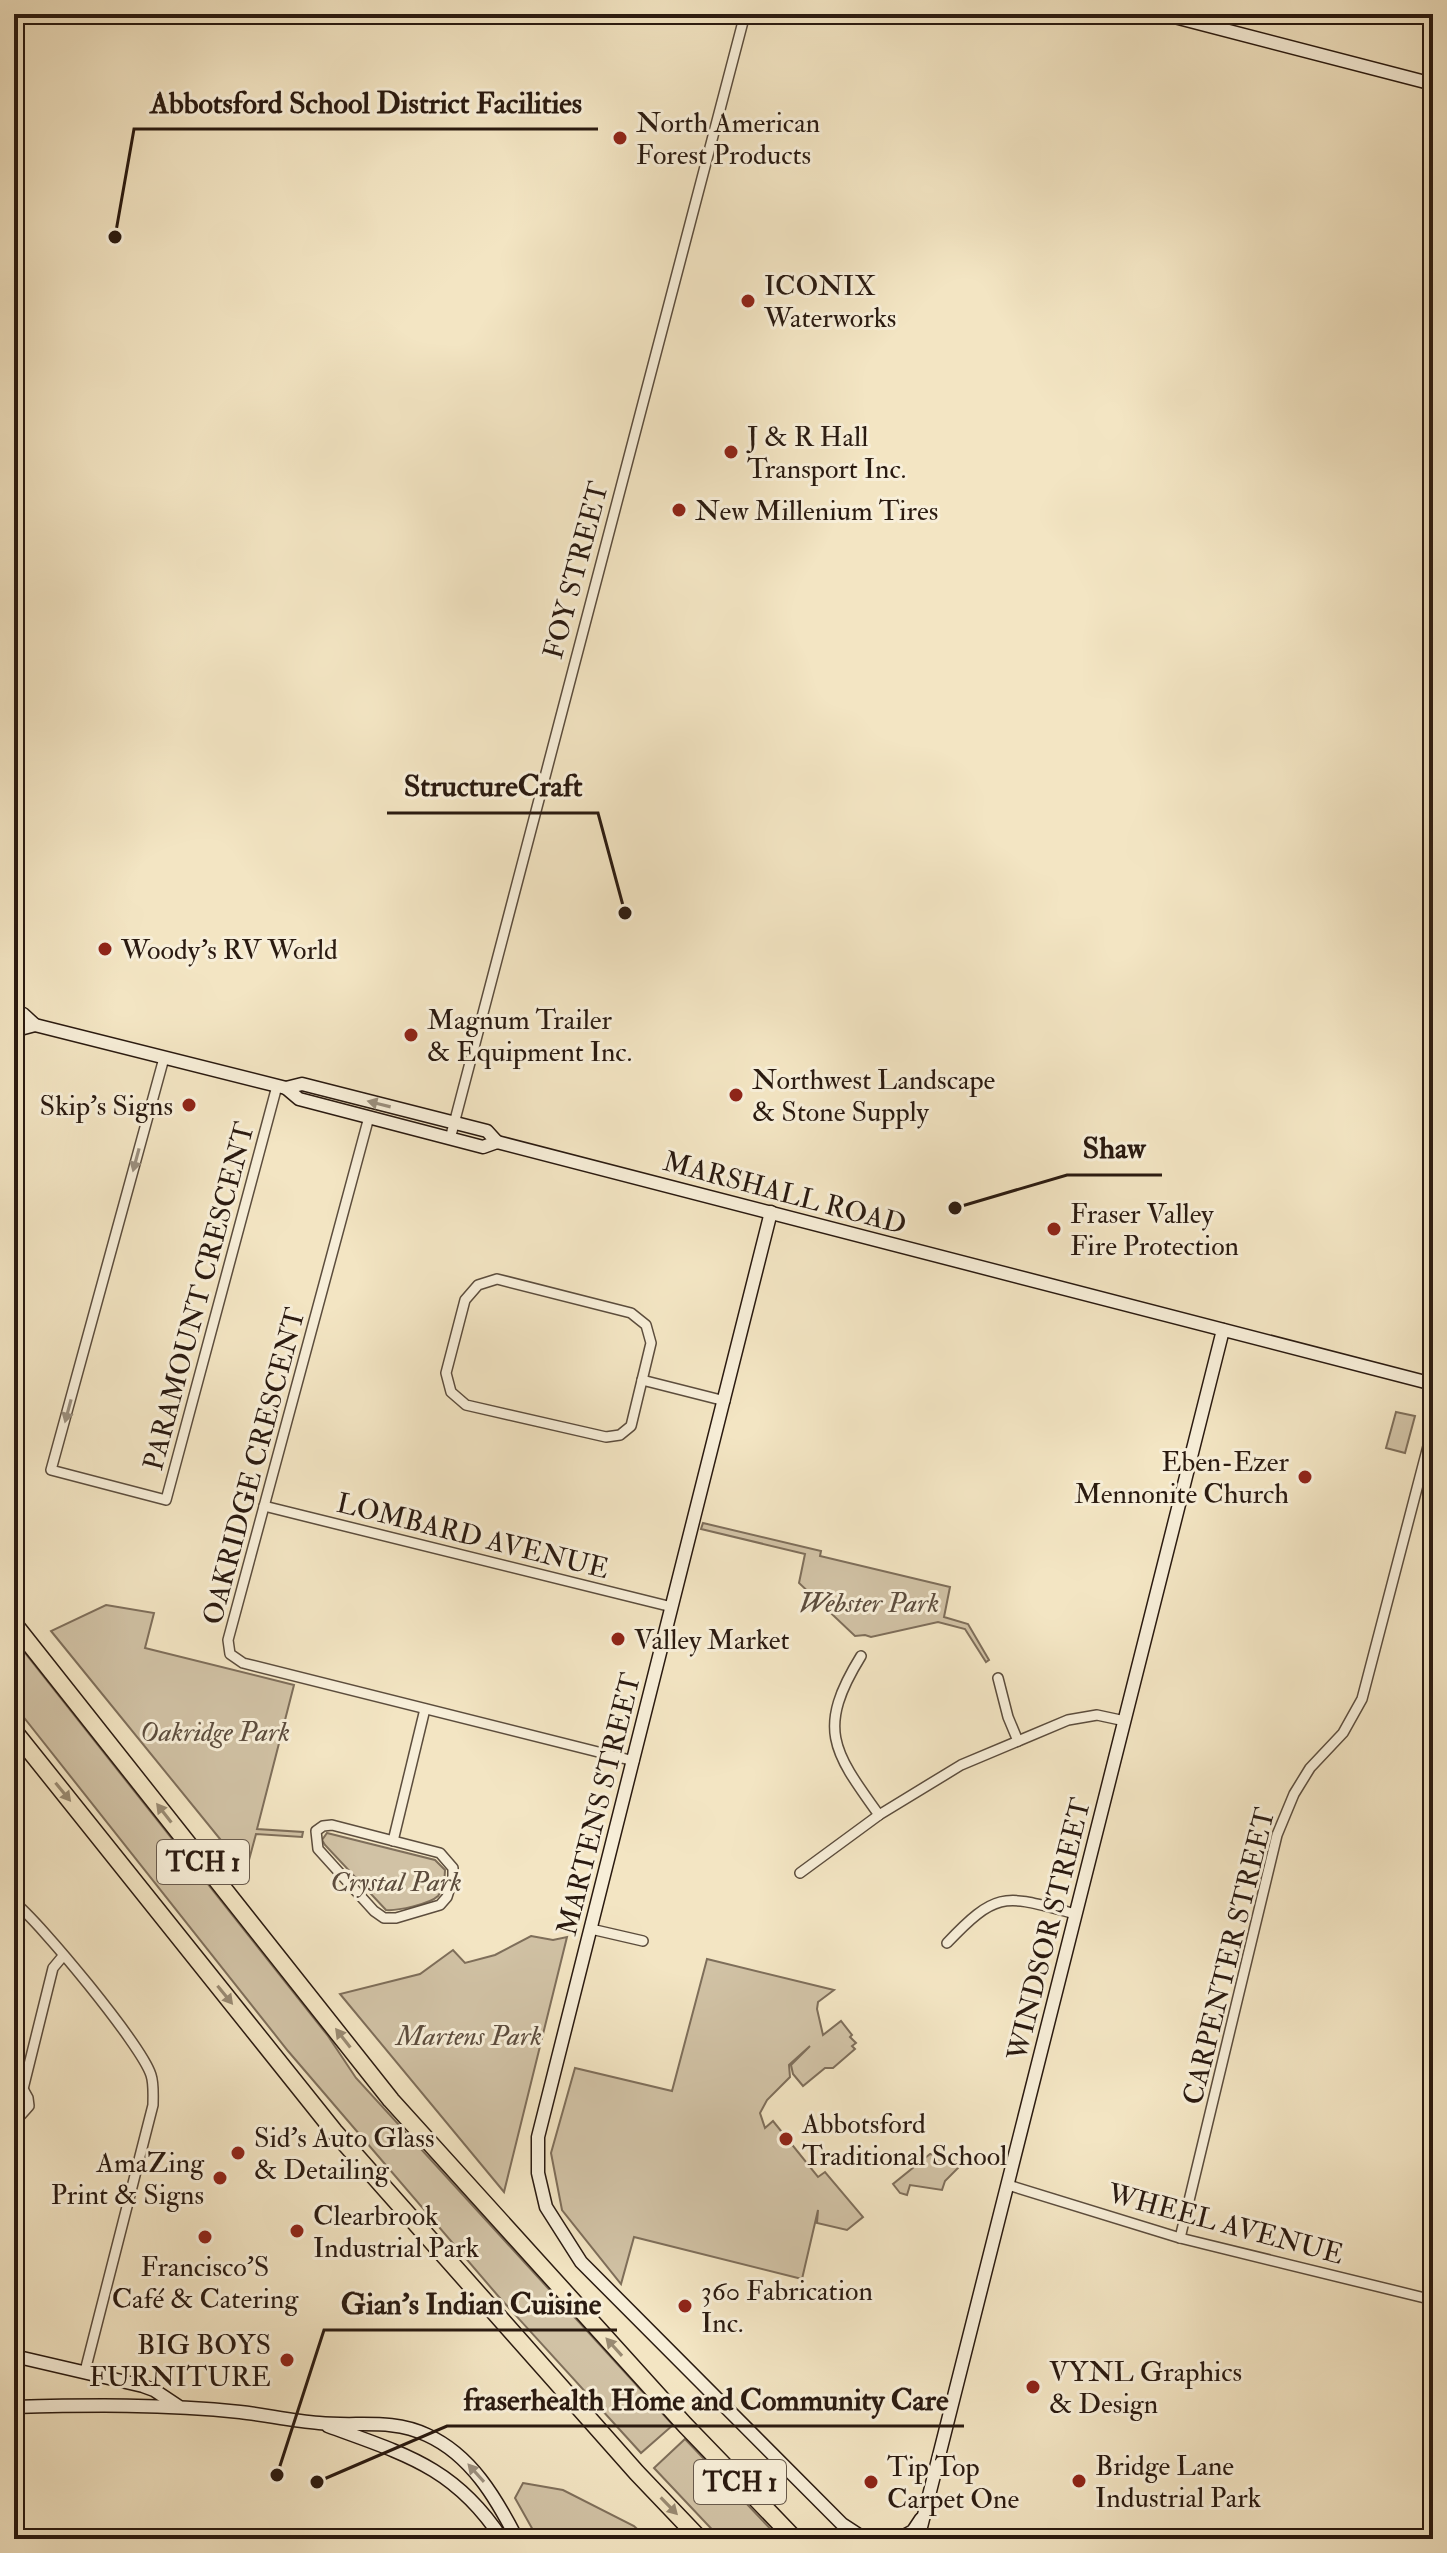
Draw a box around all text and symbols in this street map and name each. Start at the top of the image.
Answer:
callout: Abbotsford School District Facilities [134,75,598,129]
text: Abbotsford School District Facilities [148,85,582,122]
place label: North American Forest Products [636,106,820,173]
marker: North American Forest Products [611,129,629,147]
place label: ICONIX Waterworks [763,269,896,336]
marker: ICONIX Waterworks [739,292,757,310]
place label: J & R Hall Transport Inc. [746,420,906,487]
marker: J & R Hall Transport Inc. [722,443,740,461]
street label: FOY STREET [536,478,617,663]
place label: New Millenium Tires [695,494,938,529]
marker: New Millenium Tires [670,501,688,519]
callout: StructureCraft [387,759,598,813]
text: StructureCraft [404,768,583,805]
place label: Woody's RV World [120,933,338,968]
marker: Woody's RV World [96,940,114,958]
place label: Magnum Trailer & Equipment Inc. [427,1003,632,1070]
marker: Magnum Trailer & Equipment Inc. [402,1026,420,1044]
place label: Northwest Landscape & Stone Supply [752,1063,996,1130]
marker: Northwest Landscape & Stone Supply [727,1086,745,1104]
place label: Skip's Signs [40,1089,173,1124]
marker: Skip's Signs [180,1096,198,1114]
one-way arrow [366,1097,391,1109]
street label: PARAMOUNT CRESCENT [136,1118,263,1474]
callout: Shaw [1067,1121,1162,1175]
text: Shaw [1083,1130,1147,1167]
street label: MARSHALL ROAD [659,1144,910,1243]
one-way arrow [130,1148,142,1173]
place label: Fraser Valley Fire Protection [1070,1197,1239,1264]
marker: Fraser Valley Fire Protection [1045,1220,1063,1238]
street label: OAKRIDGE CRESCENT [195,1304,314,1629]
one-way arrow [61,1398,73,1423]
place label: Eben-Ezer Mennonite Church [1074,1445,1290,1512]
marker: Eben-Ezer Mennonite Church [1296,1468,1314,1486]
street label: LOMBARD AVENUE [333,1486,612,1587]
park label: Webster Park [799,1586,939,1621]
place label: Valley Market [634,1623,790,1658]
marker: Valley Market [609,1630,627,1648]
street label: MARTENS STREET [550,1669,649,1939]
park label: Oakridge Park [140,1715,290,1750]
one-way arrow [54,1782,71,1802]
street label: WINDSOR STREET [1000,1794,1099,2065]
one-way arrow [156,1803,173,1823]
street label: CARPENTER STREET [1176,1804,1283,2108]
road number: TCH 1 [157,1840,249,1884]
park label: Crystal Park [330,1865,462,1900]
one-way arrow [217,1985,233,2005]
park label: Martens Park [394,2019,542,2054]
one-way arrow [335,2029,352,2049]
place label: Abbotsford Traditional School [801,2107,1007,2174]
place label: Sid's Auto Glass & Detailing [254,2121,435,2188]
marker: Abbotsford Traditional School [777,2130,795,2148]
marker: Sid's Auto Glass & Detailing [229,2144,247,2162]
place label: AmaZing Print & Signs [51,2146,205,2213]
marker: AmaZing Print & Signs [211,2169,229,2187]
street label: WHEEL AVENUE [1103,2176,1347,2273]
place label: Clearbrook Industrial Park [313,2199,480,2266]
marker: Clearbrook Industrial Park [288,2222,306,2240]
marker: Francisco'S Café & Catering [196,2228,214,2246]
place label: Francisco'S Café & Catering [112,2250,299,2317]
place label: 360 Fabrication Inc. [701,2274,873,2341]
callout: Gian's Indian Cuisine [324,2276,617,2330]
text: Gian's Indian Cuisine [341,2286,602,2323]
marker: 360 Fabrication Inc. [676,2297,694,2315]
place label: BIG BOYS FURNITURE [89,2328,271,2395]
one-way arrow [606,2337,624,2356]
marker: BIG BOYS FURNITURE [278,2351,296,2369]
place label: VYNL Graphics & Design [1049,2355,1242,2422]
callout: fraserhealth Home and Community Care [447,2372,964,2426]
marker: VYNL Graphics & Design [1024,2378,1042,2396]
text: fraserhealth Home and Community Care [464,2382,949,2419]
place label: Bridge Lane Industrial Park [1095,2449,1262,2516]
place label: Tip Top Carpet One [887,2450,1019,2517]
road number: TCH 1 [694,2460,786,2504]
one-way arrow [467,2464,485,2483]
marker: Bridge Lane Industrial Park [1070,2472,1088,2490]
marker: Tip Top Carpet One [862,2473,880,2491]
one-way arrow [659,2496,677,2515]

